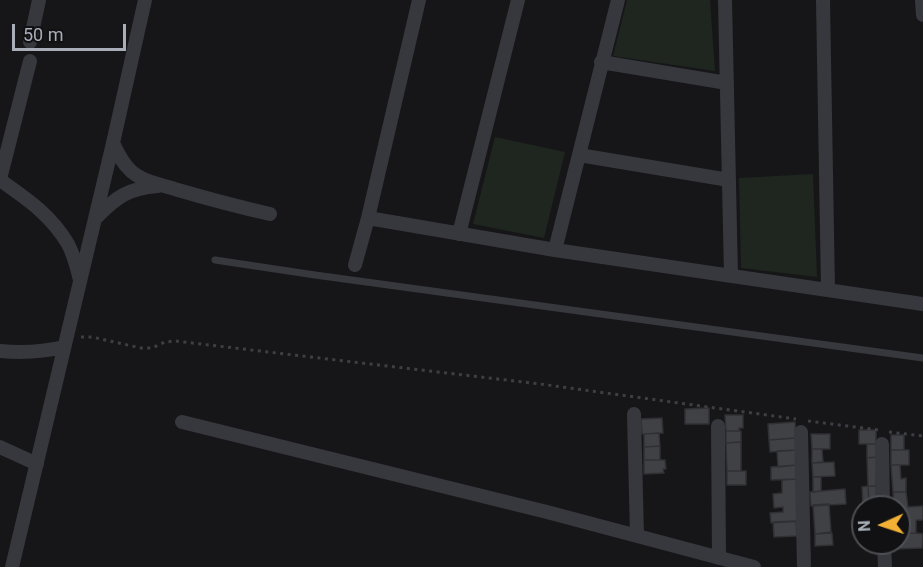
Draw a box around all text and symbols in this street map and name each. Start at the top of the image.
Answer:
scale bar [15,12,129,50]
text: 50 m [23,24,63,45]
north arrow [851,495,911,555]
text: N [855,520,874,532]

